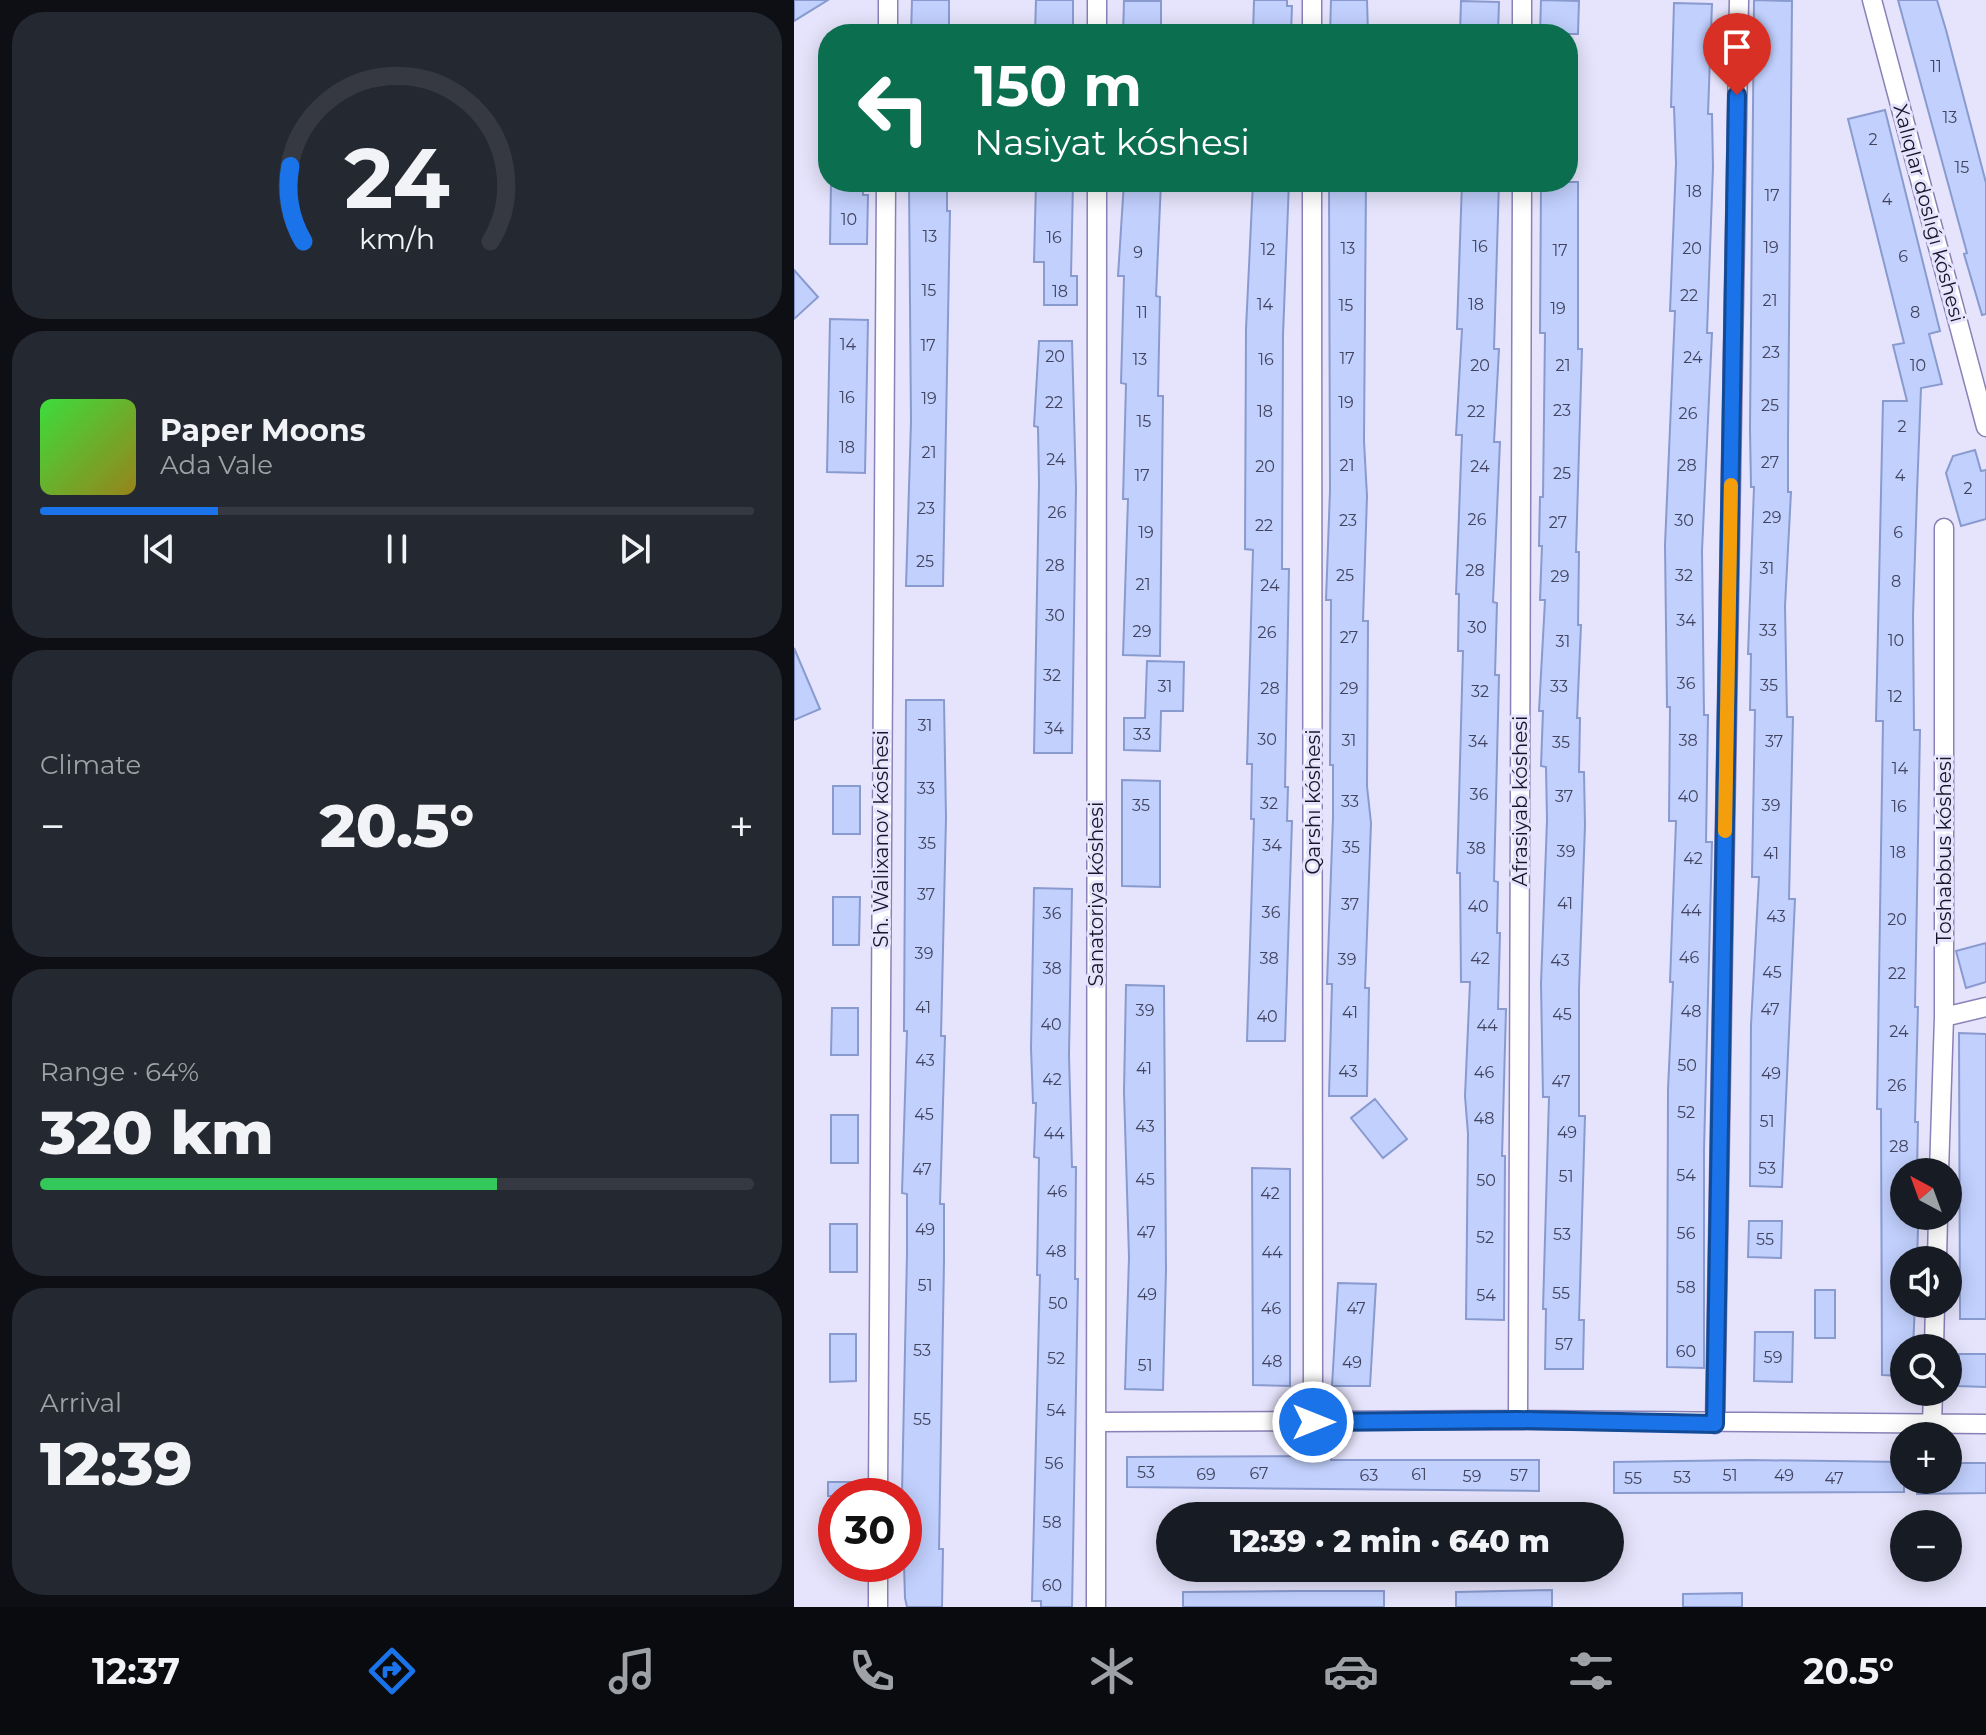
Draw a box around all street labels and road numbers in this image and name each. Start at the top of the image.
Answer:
street label: Xalıqlar doslıǵı kóshesi [1888,101,1970,325]
street label: Afrasiyab kóshesi [1508,716,1532,886]
street label: Qarshı kóshesi [1301,729,1325,875]
street label: Sh. Walixanov kóshesi [869,730,893,948]
street label: Toshabbus kóshesi [1932,756,1956,944]
street label: Sanatoriya kóshesi [1084,802,1108,986]

